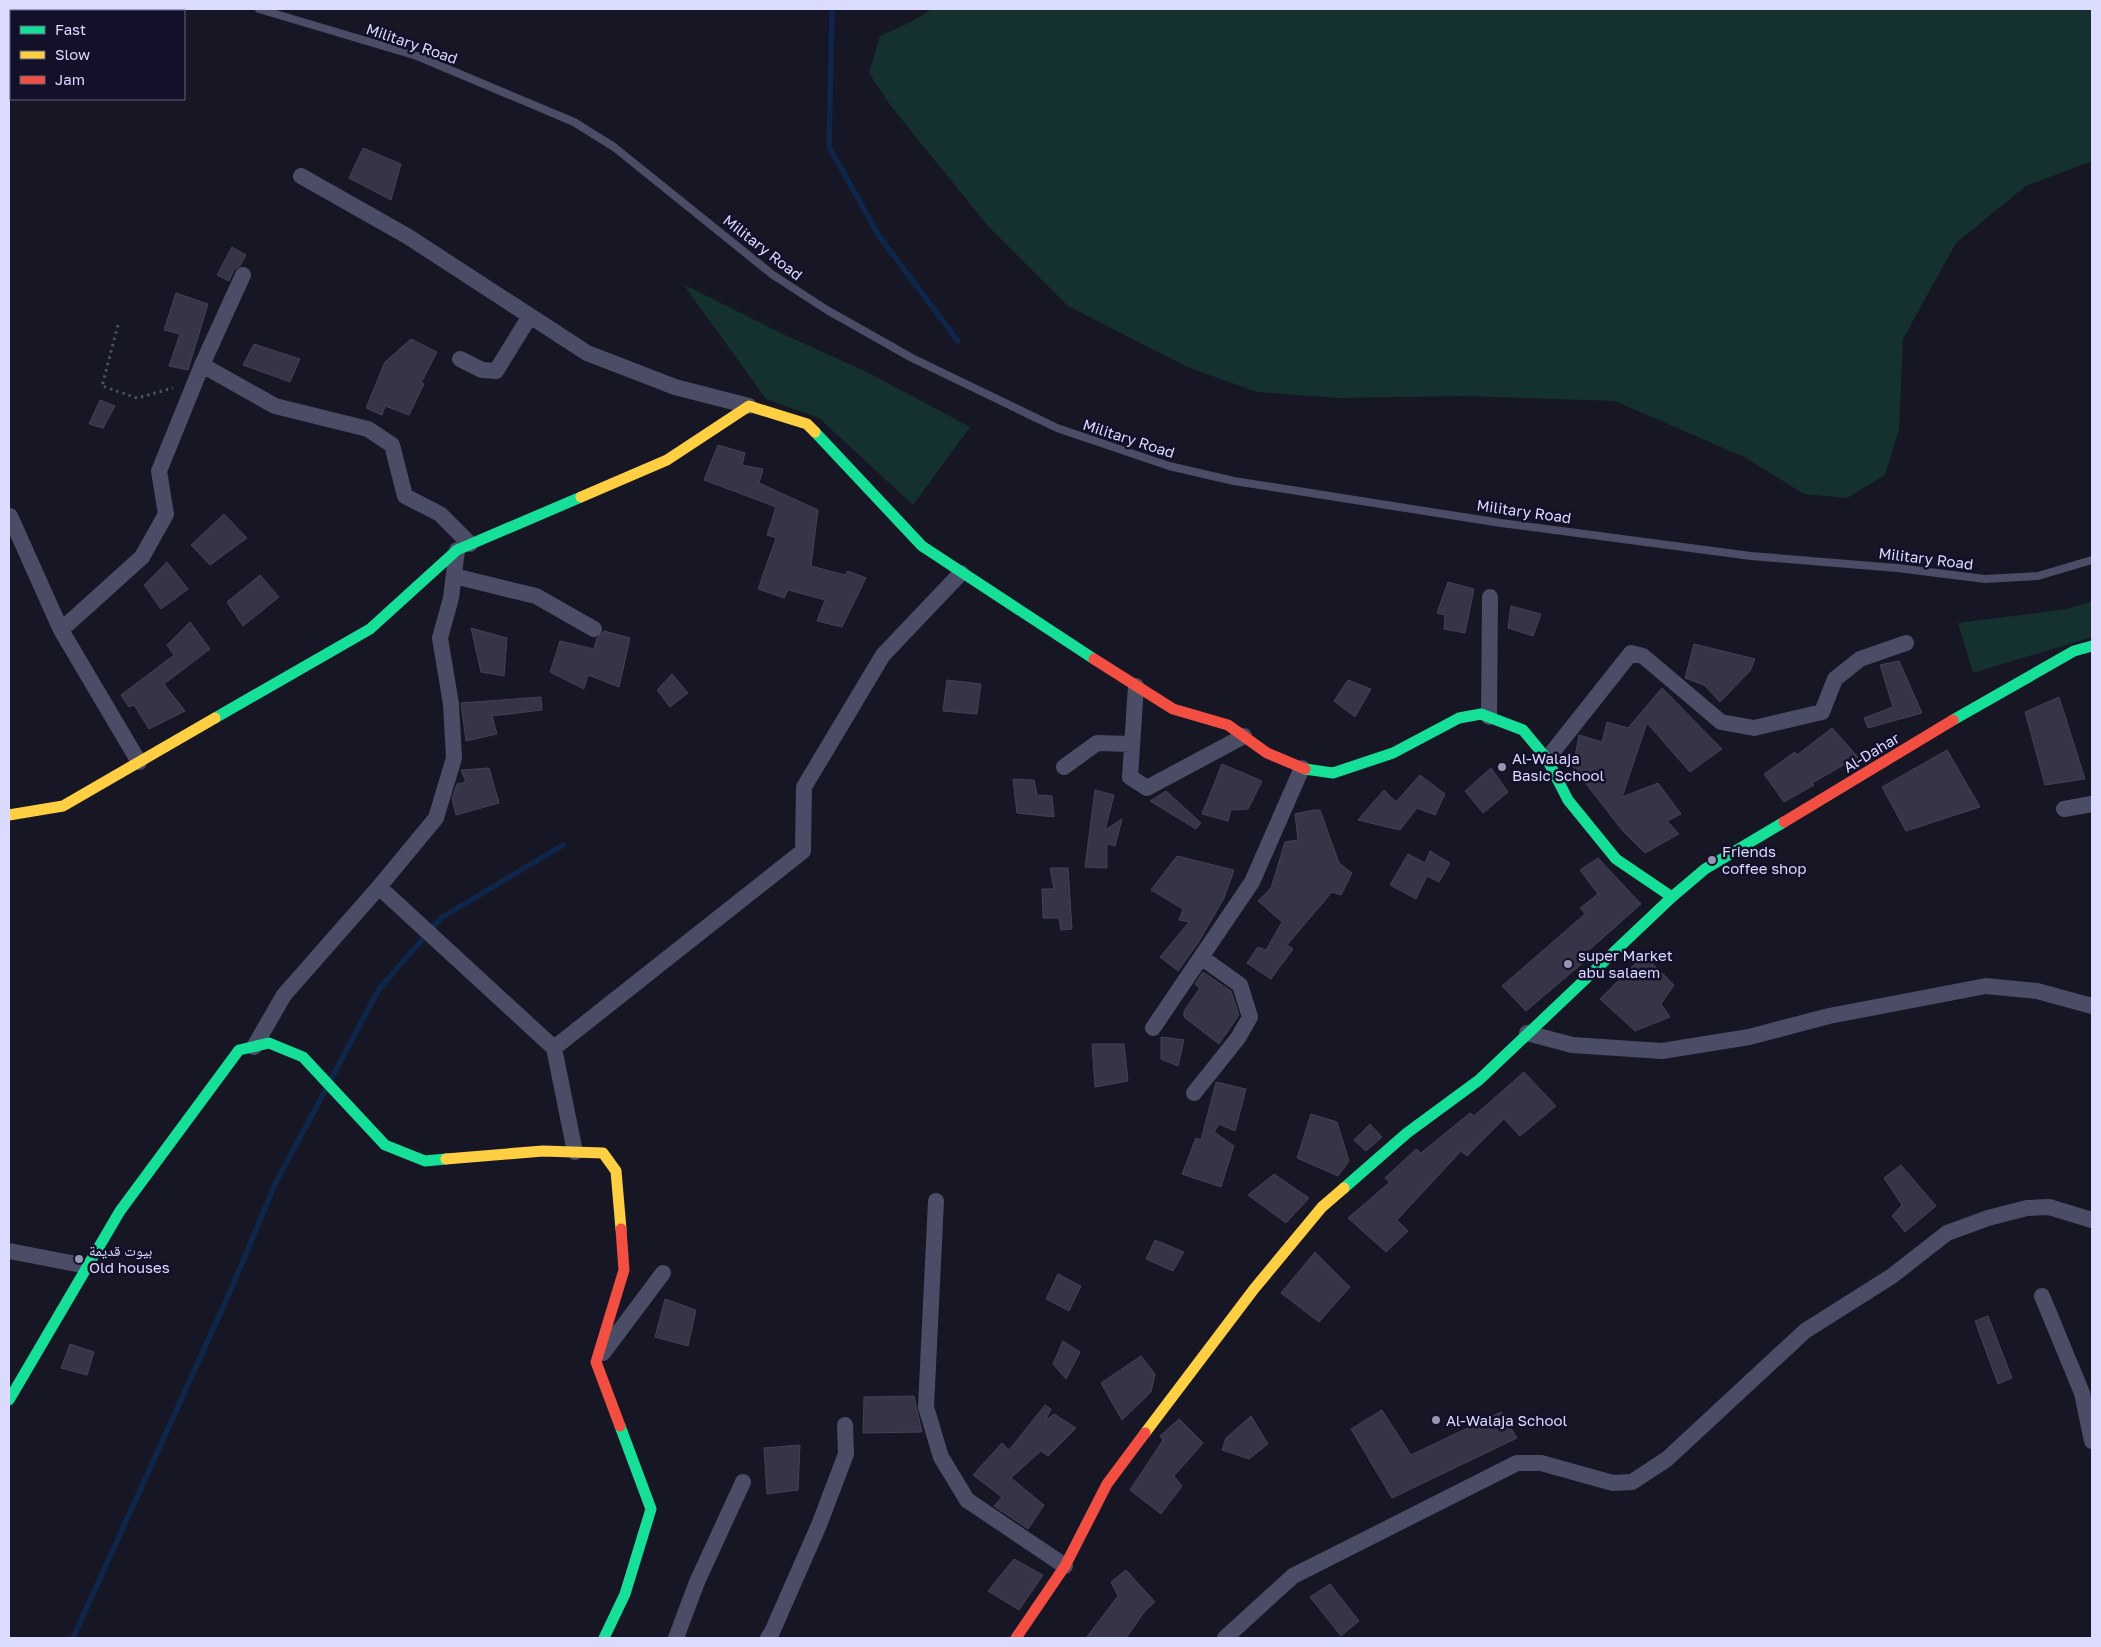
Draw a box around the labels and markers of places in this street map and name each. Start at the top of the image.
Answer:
place label: Al-Walaja Basic School [1512,749,1604,784]
marker: Al-Walaja Basic School [1496,761,1508,773]
place label: Friends coffee shop [1722,842,1807,877]
marker: Friends coffee shop [1706,854,1718,866]
place label: super Market abu salaem [1578,946,1673,981]
marker: super Market abu salaem [1562,958,1574,970]
place label: بيوت قديمة Old houses [89,1241,170,1276]
marker: بيوت قديمة Old houses [73,1253,85,1265]
place label: Al-Walaja School [1446,1411,1567,1429]
marker: Al-Walaja School [1430,1414,1442,1426]

